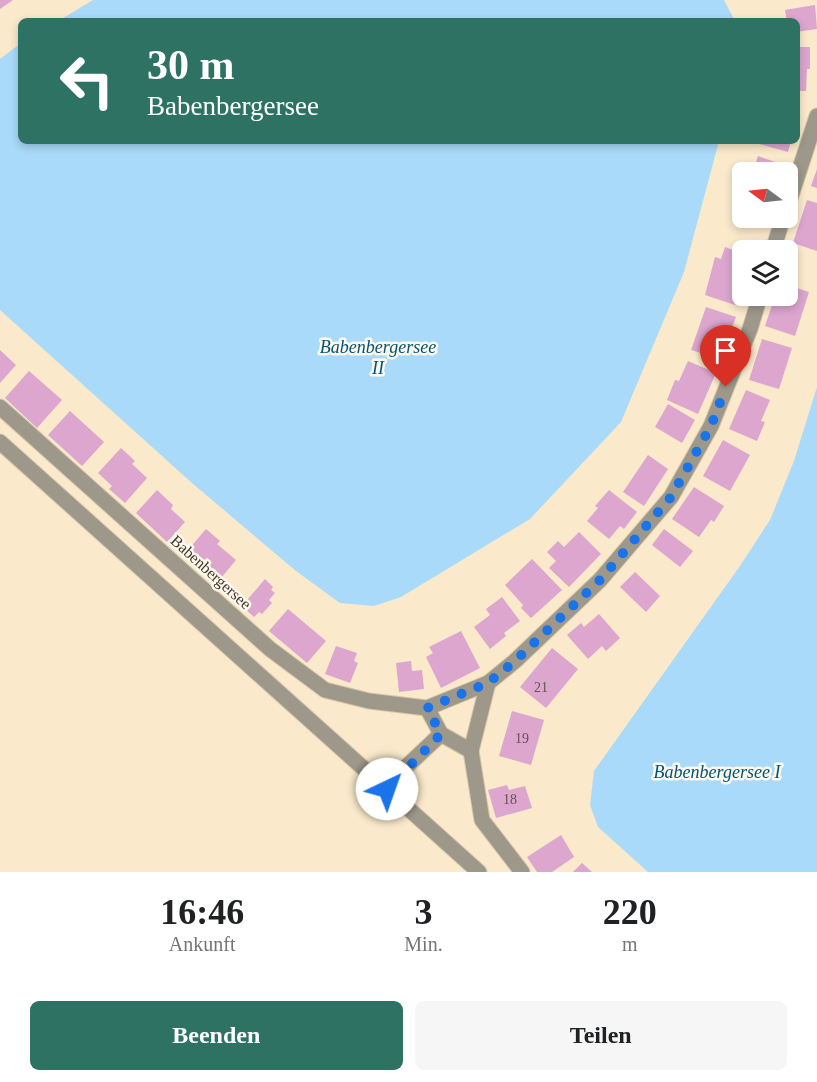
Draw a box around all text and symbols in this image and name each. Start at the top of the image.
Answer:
icon: left [48,42,126,120]
text: 30 m [147,42,235,88]
text: Babenbergersee [147,91,319,121]
north arrow [732,162,798,228]
map controls [732,162,798,306]
button: layers [732,240,798,306]
pin [700,325,751,387]
icon: arrive [709,334,742,367]
water label: Babenbergersee II [320,337,436,378]
street label: Babenbergersee [167,532,255,613]
house number: 21 [534,680,548,695]
house number: 19 [515,731,529,746]
position arrow [355,757,419,821]
water label: Babenbergersee I [654,762,781,782]
house number: 18 [503,792,517,807]
text: 16:46 [160,892,244,932]
text: 3 [414,892,432,932]
text: 220 [603,892,657,932]
text: Ankunft [169,933,235,955]
text: Min. [404,933,443,955]
text: m [622,933,638,955]
button: Beenden [30,1001,403,1070]
button: Teilen [415,1001,787,1070]

